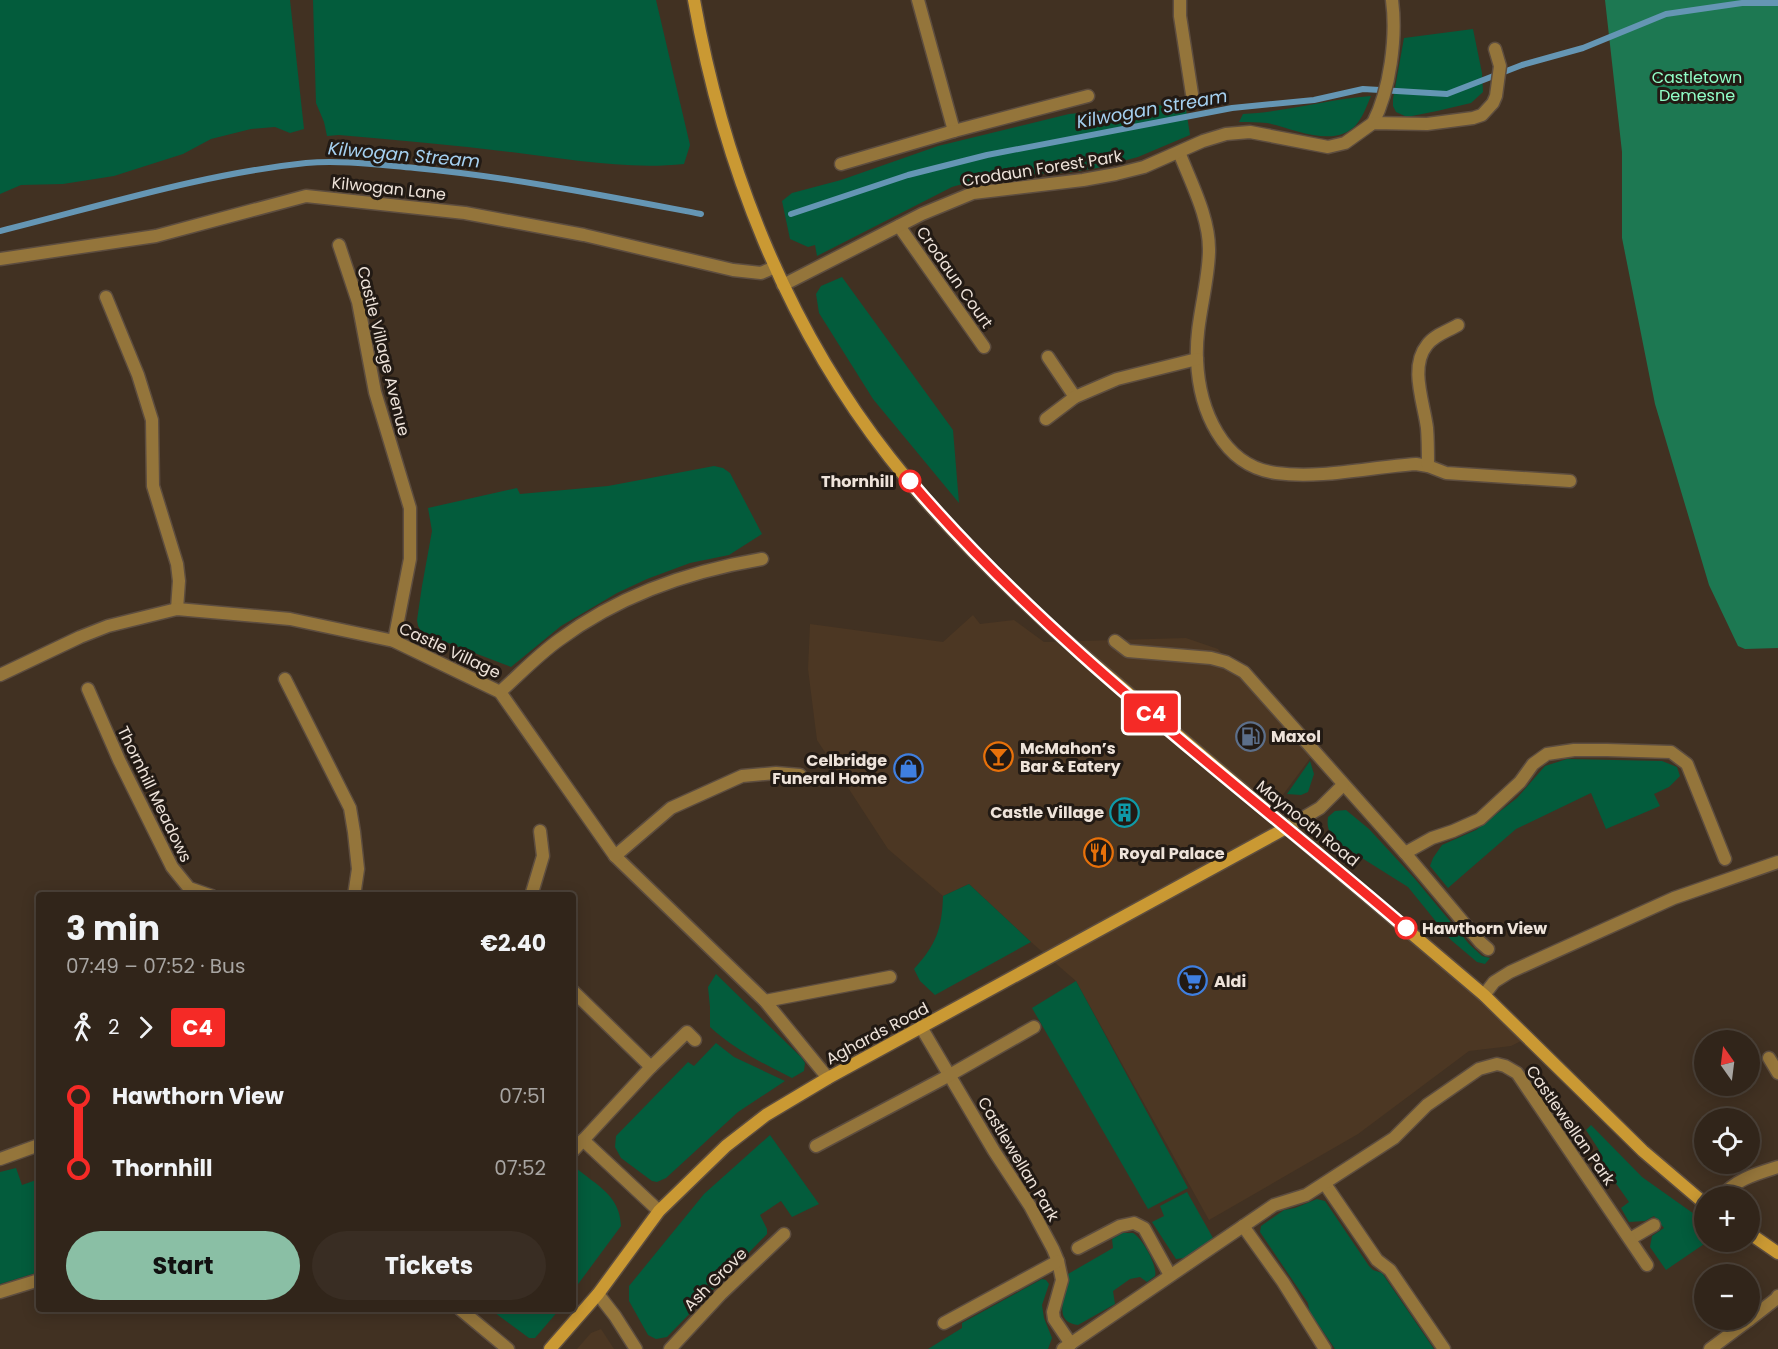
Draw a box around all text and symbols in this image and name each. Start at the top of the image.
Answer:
park label: Castletown Demesne [1652,66,1742,107]
water label: Kilwogan Stream [1075,83,1229,134]
water label: Kilwogan Stream [327,135,481,174]
street label: Crodaun Forest Park [960,144,1125,193]
street label: Kilwogan Lane [331,171,447,206]
street label: Crodaun Court [911,222,998,333]
street label: Castle Village Avenue [351,264,416,438]
place label: Thornhill [821,470,894,493]
marker: Thornhill [899,470,921,492]
street label: Castle Village [395,617,504,684]
line badge: C4 [1124,694,1178,732]
text: C4 [1136,699,1166,728]
fuel station icon: Maxol [1234,720,1266,752]
street label: Thornhill Meadows [112,722,197,866]
place label: Maxol [1271,725,1321,748]
place label: McMahon’s Bar & Eatery [1020,737,1122,778]
bar icon: McMahon’s Bar & Eatery [983,741,1015,773]
place label: Celbridge Funeral Home [772,749,887,790]
shop icon: Celbridge Funeral Home [892,753,924,785]
street label: Maynooth Road [1251,775,1364,872]
building icon: Castle Village [1109,796,1141,828]
place label: Castle Village [990,801,1104,824]
restaurant icon: Royal Palace [1082,837,1114,869]
place label: Royal Palace [1119,842,1225,865]
text: 3 min [66,905,160,952]
marker: Hawthorn View [1395,917,1417,939]
place label: Hawthorn View [1422,917,1547,940]
text: €2.40 [480,928,546,959]
text: 07:49 – 07:52 · Bus [66,952,245,980]
supermarket icon: Aldi [1177,965,1209,997]
place label: Aldi [1214,970,1246,993]
street label: Aghards Road [822,997,933,1070]
icon: walk [66,1011,99,1044]
icon: forward [129,1011,162,1044]
text: 2 [108,1013,120,1041]
text: C4 [183,1013,213,1042]
north arrow [1694,1030,1760,1096]
map controls [1694,1030,1760,1330]
street label: Castlewellan Park [1521,1061,1621,1191]
text: Hawthorn View [112,1081,284,1112]
text: 07:51 [499,1082,546,1110]
street label: Castlewellan Park [972,1093,1065,1227]
button: locate [1694,1108,1760,1174]
text: Thornhill [112,1153,212,1184]
text: 07:52 [494,1154,546,1182]
button: + [1694,1186,1760,1252]
button: Start [66,1231,300,1300]
button: Tickets [312,1231,546,1300]
street label: Ash Grove [679,1242,752,1316]
button: − [1694,1264,1760,1330]

